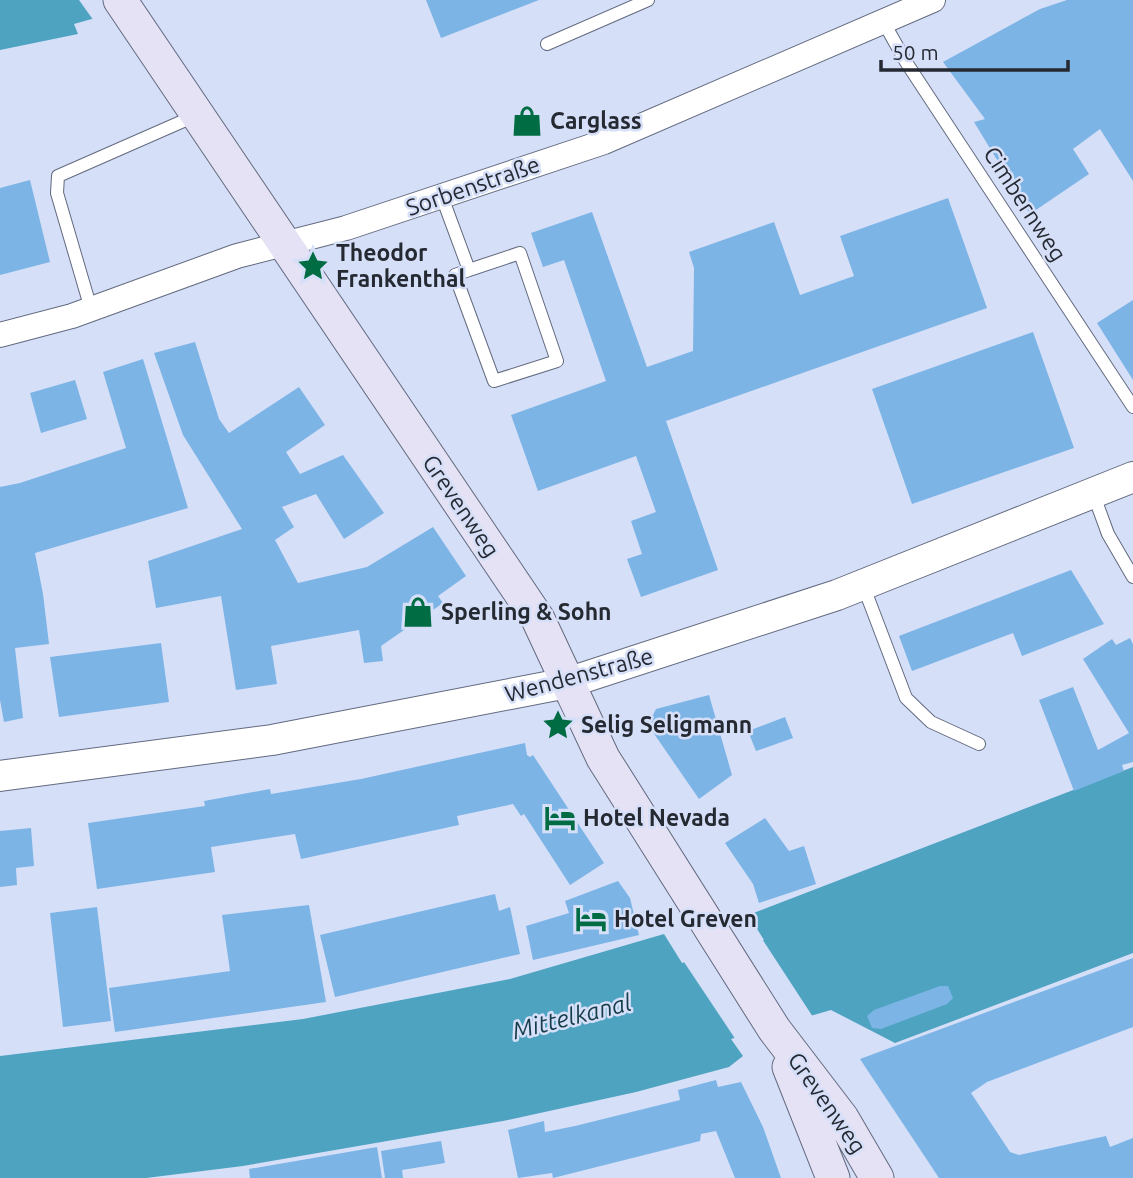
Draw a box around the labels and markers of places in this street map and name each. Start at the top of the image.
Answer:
shop icon: Carglass [510,104,544,138]
place label: Carglass [550,108,642,133]
place label: Theodor Frankenthal [336,240,465,291]
place icon: Theodor Frankenthal [296,249,330,283]
shop icon: Sperling & Sohn [401,595,435,629]
place label: Sperling & Sohn [441,599,612,624]
place icon: Selig Seligmann [541,708,575,742]
place label: Selig Seligmann [581,712,752,737]
hotel icon: Hotel Nevada [543,801,577,835]
place label: Hotel Nevada [583,805,730,830]
hotel icon: Hotel Greven [574,902,608,936]
place label: Hotel Greven [614,906,757,931]

